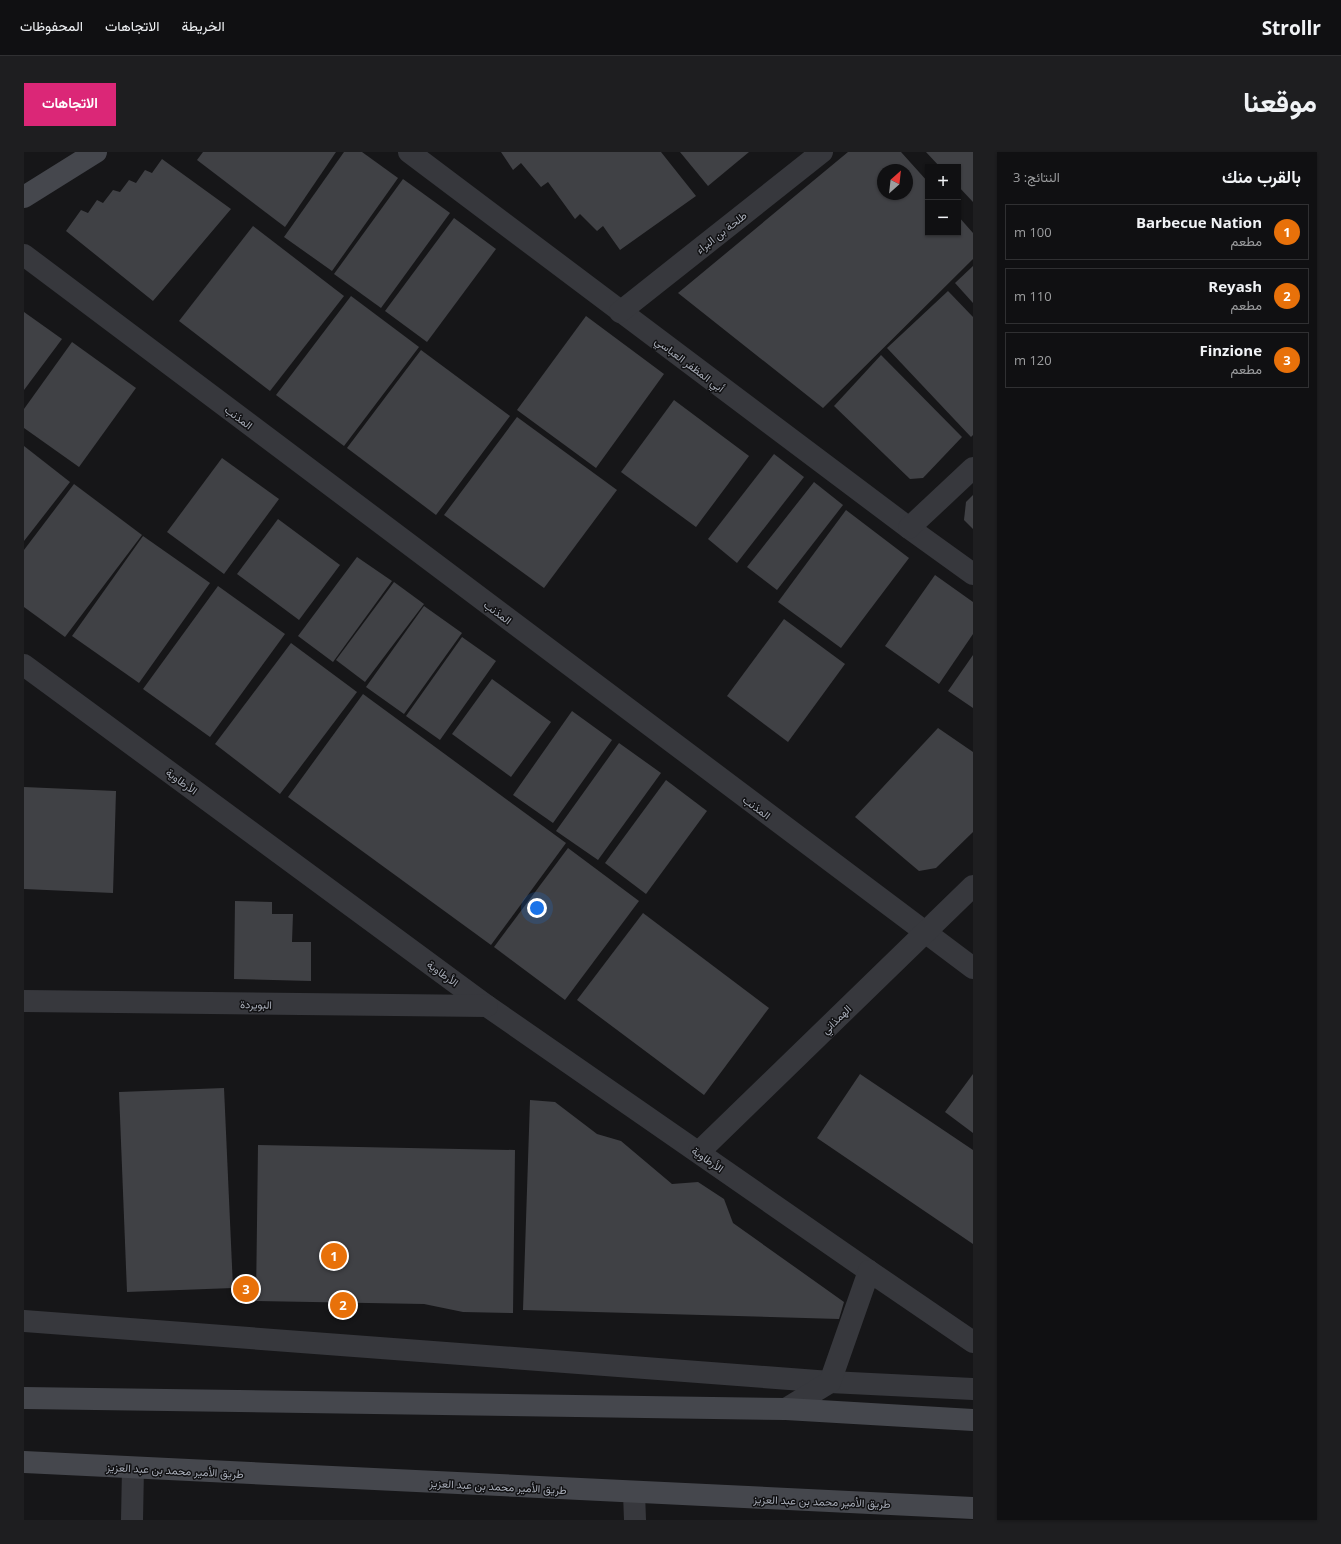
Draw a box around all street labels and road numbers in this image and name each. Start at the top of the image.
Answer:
street label: طلحة بن البراء [692,207,750,257]
street label: أبي المظفر العباسي [650,333,728,398]
street label: المذنب [222,402,256,432]
street label: المذنب [481,597,515,627]
street label: الأرطاوية [163,764,201,798]
street label: المذنب [740,792,774,822]
street label: الأرطاوية [424,956,462,990]
street label: البويردة [240,996,272,1012]
street label: الهمذاني [818,1001,856,1039]
street label: الأرطاوية [689,1143,727,1175]
street label: طريق الأمير محمد بن عبد العزيز [105,1459,244,1481]
street label: طريق الأمير محمد بن عبد العزيز [428,1475,567,1497]
street label: طريق الأمير محمد بن عبد العزيز [752,1491,891,1511]

